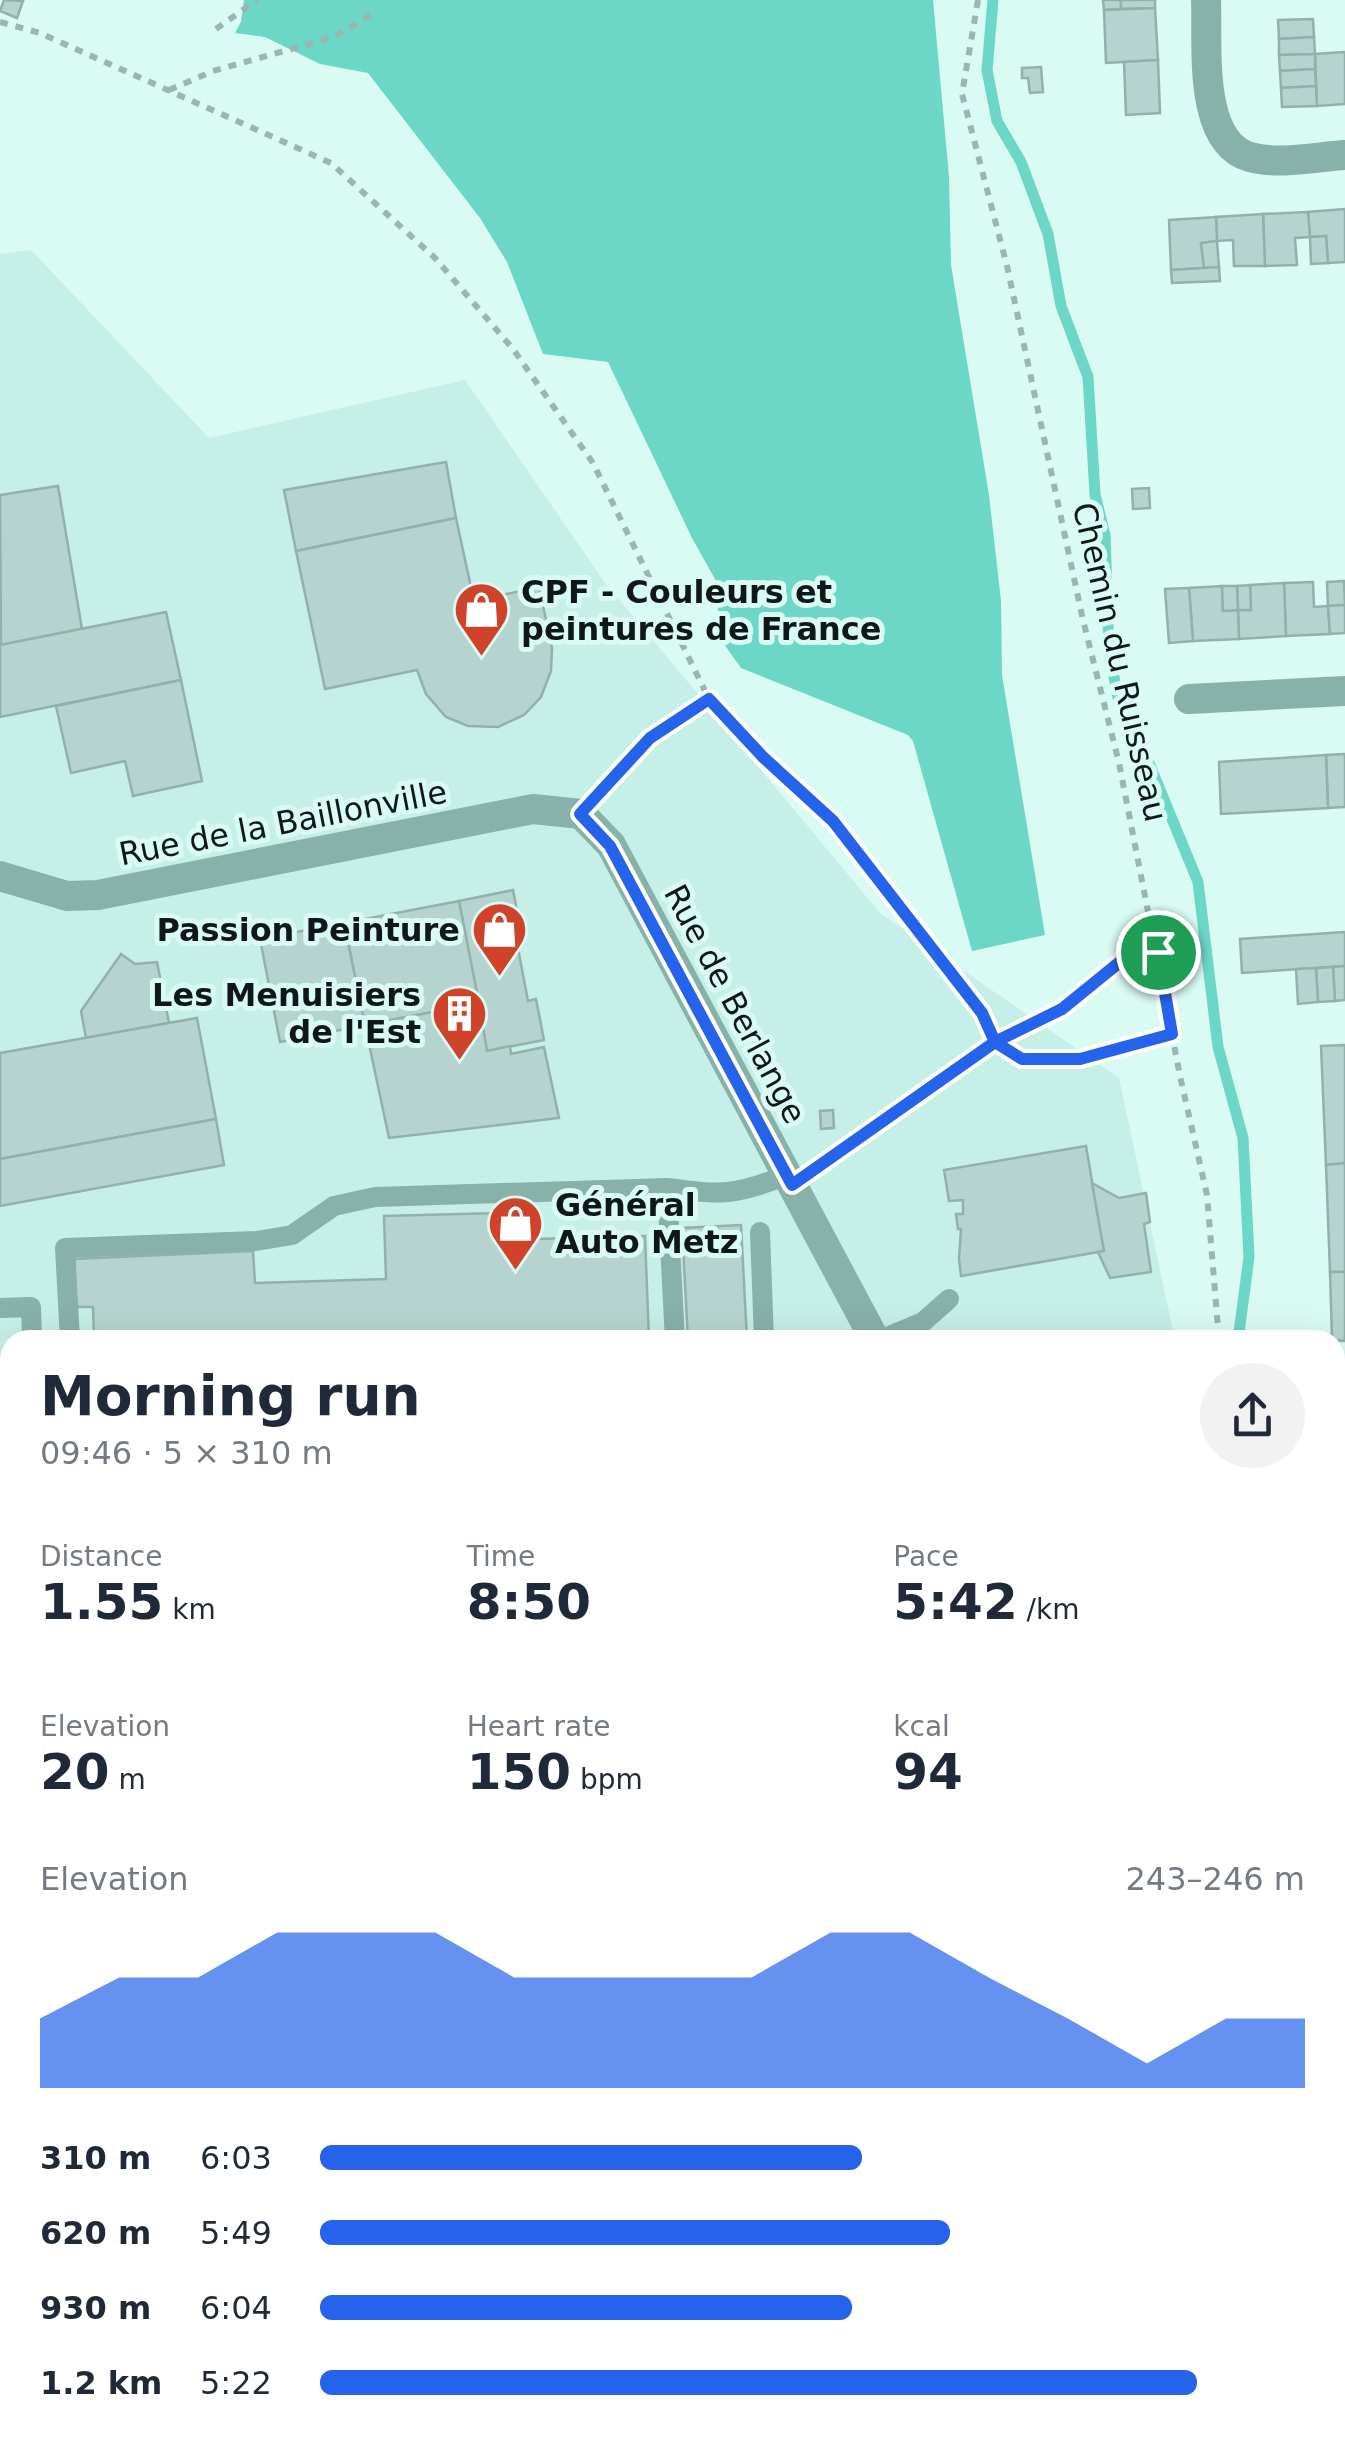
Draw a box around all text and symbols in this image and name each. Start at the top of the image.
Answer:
street label: Chemin du Ruisseau [1065,499,1175,825]
place label: CPF - Couleurs et peintures de France [521,573,882,648]
shop icon: CPF - Couleurs et peintures de France [452,580,512,659]
street label: Rue de la Baillonville [116,773,450,873]
street label: Rue de Berlange [656,878,814,1130]
shop icon: Passion Peinture [469,900,529,979]
pin [1116,910,1201,995]
place label: Passion Peinture [156,911,460,949]
icon: arrive [1131,925,1186,980]
place label: Les Menuisiers de l'Est [152,976,421,1051]
building icon: Les Menuisiers de l'Est [430,983,490,1062]
place label: Général Auto Metz [555,1186,738,1261]
shop icon: Général Auto Metz [486,1193,546,1272]
button: share [1200,1363,1305,1468]
text: Morning run [40,1364,421,1428]
text: 09:46 · 5 × 310 m [40,1434,333,1472]
text: Distance [40,1540,162,1573]
text: Time [467,1540,535,1573]
text: Pace [893,1540,959,1573]
text: 1.55 [40,1573,163,1631]
text: 8:50 [467,1573,591,1631]
text: 5:42 [893,1573,1018,1631]
text: km [163,1593,216,1626]
text: /km [1018,1593,1080,1626]
text: Elevation [40,1710,170,1743]
text: Heart rate [467,1710,610,1743]
text: kcal [893,1710,950,1743]
text: 20 [40,1743,110,1801]
text: 150 [467,1743,571,1801]
text: 94 [893,1743,963,1801]
text: m [110,1763,146,1796]
text: bpm [571,1763,643,1796]
text: Elevation [40,1860,189,1898]
text: 243–246 m [1126,1860,1305,1898]
text: 310 m [40,2139,151,2177]
text: 6:03 [200,2139,272,2177]
text: 620 m [40,2214,151,2252]
text: 5:49 [200,2214,272,2252]
text: 930 m [40,2289,151,2327]
text: 6:04 [200,2289,272,2327]
text: 1.2 km [40,2364,162,2402]
text: 5:22 [200,2364,272,2402]

